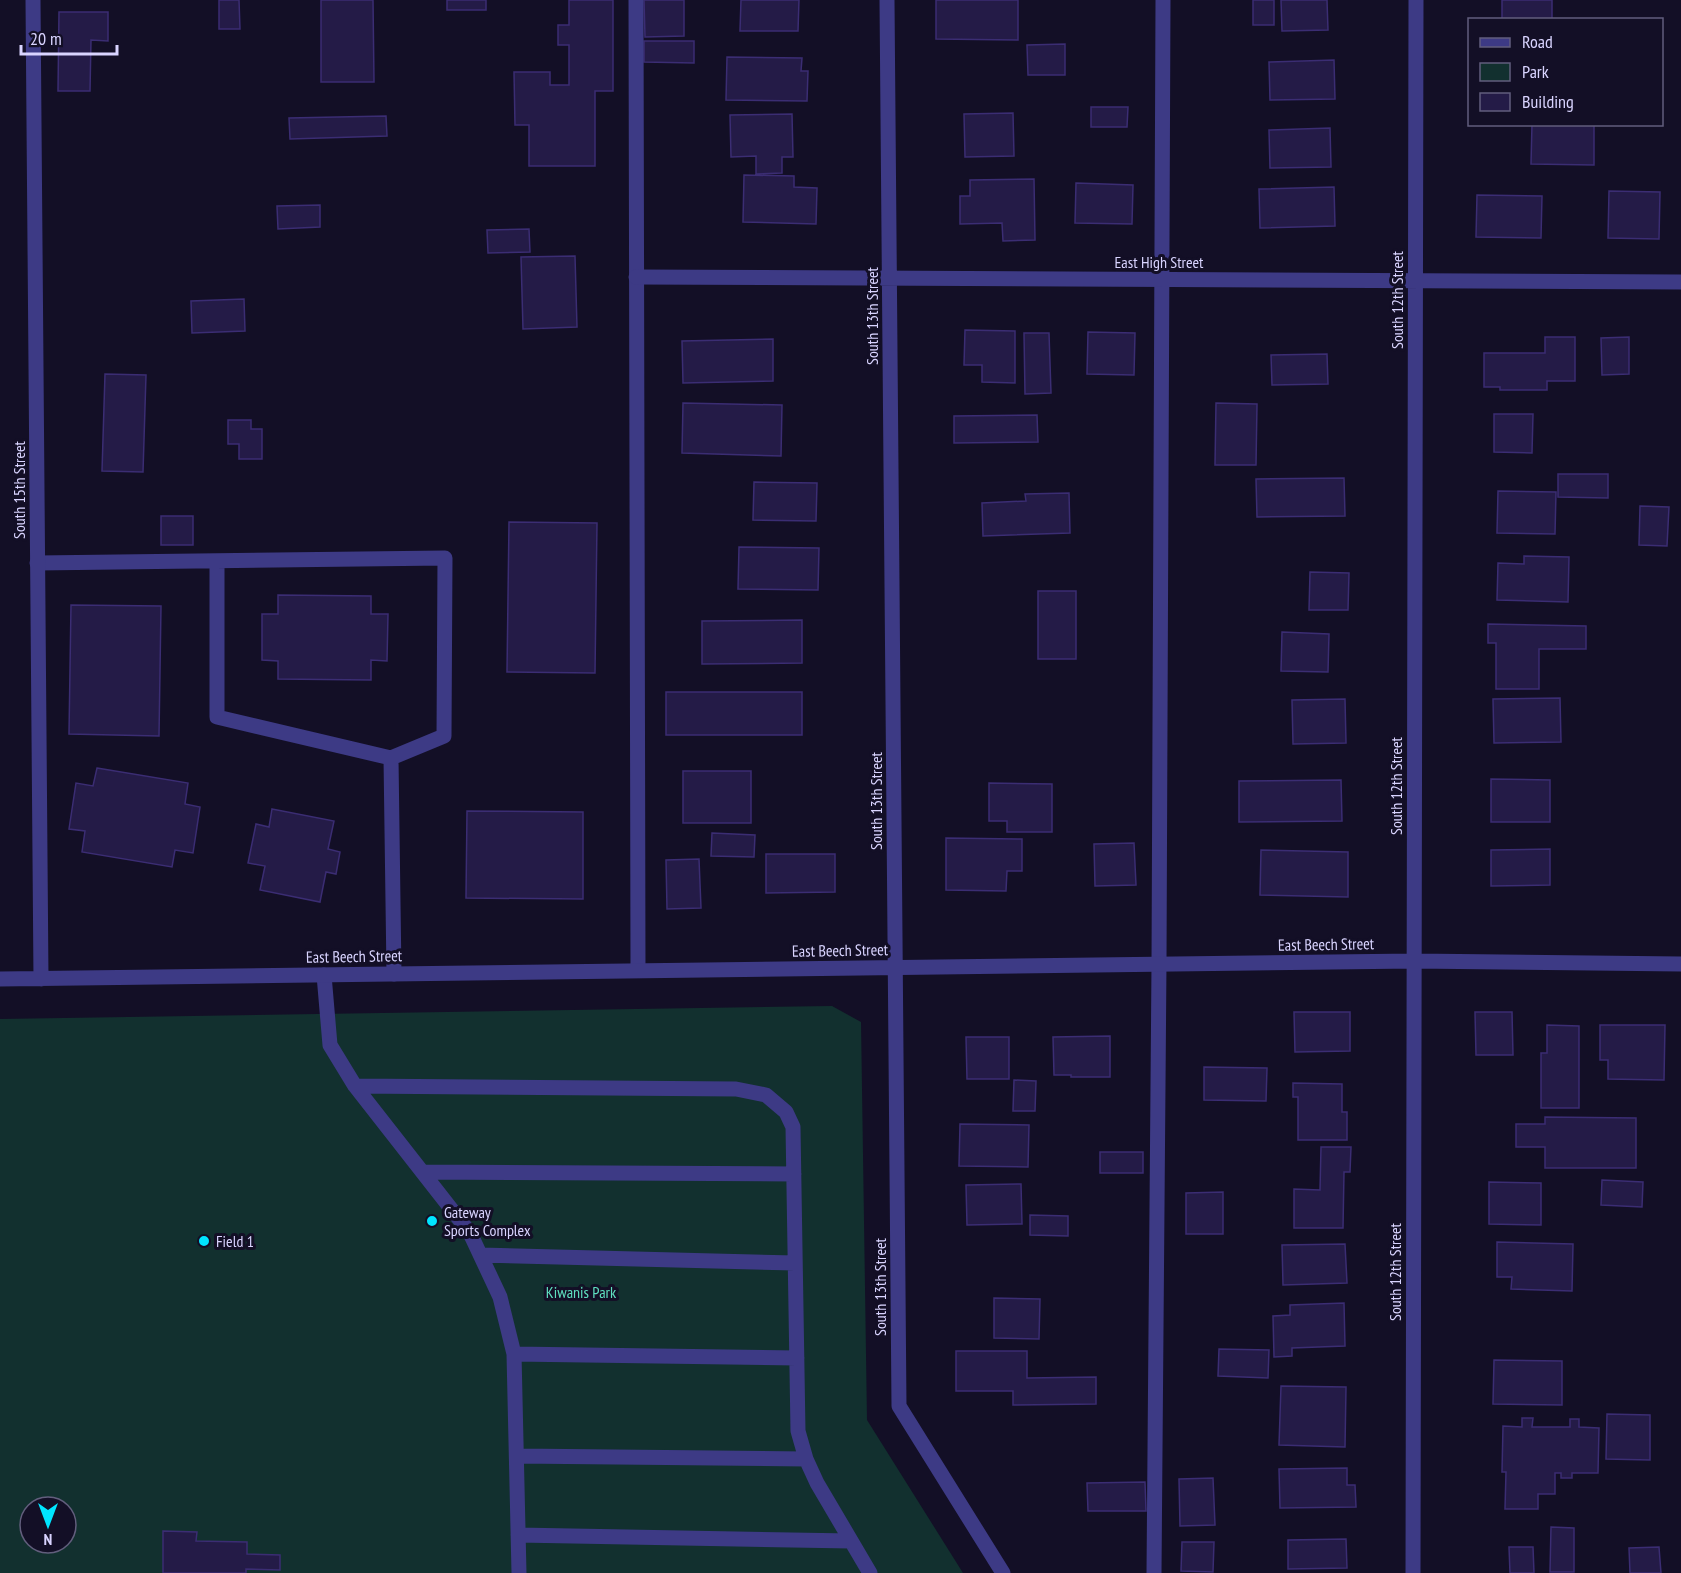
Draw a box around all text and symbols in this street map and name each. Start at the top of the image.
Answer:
scale bar [21,18,117,56]
legend [1468,18,1663,126]
text: 20 m [30,27,62,50]
text: Road [1522,30,1553,53]
text: Park [1522,60,1549,83]
text: Building [1522,90,1574,113]
street label: South 12th Street [1387,250,1407,349]
street label: East High Street [1115,252,1204,272]
street label: South 13th Street [862,266,882,365]
street label: South 15th Street [9,440,29,539]
street label: South 12th Street [1386,736,1406,835]
street label: South 13th Street [866,751,886,850]
street label: East Beech Street [1278,933,1375,955]
street label: East Beech Street [792,939,889,961]
street label: East Beech Street [306,945,403,967]
place label: Gateway Sports Complex [444,1202,531,1240]
marker: Gateway Sports Complex [425,1214,439,1228]
street label: South 12th Street [1385,1222,1405,1321]
place label: Field 1 [216,1231,254,1251]
marker: Field 1 [197,1234,211,1248]
street label: South 13th Street [870,1237,890,1336]
park label: Kiwanis Park [546,1282,617,1302]
north arrow [18,1495,78,1555]
text: N [44,1530,52,1550]

